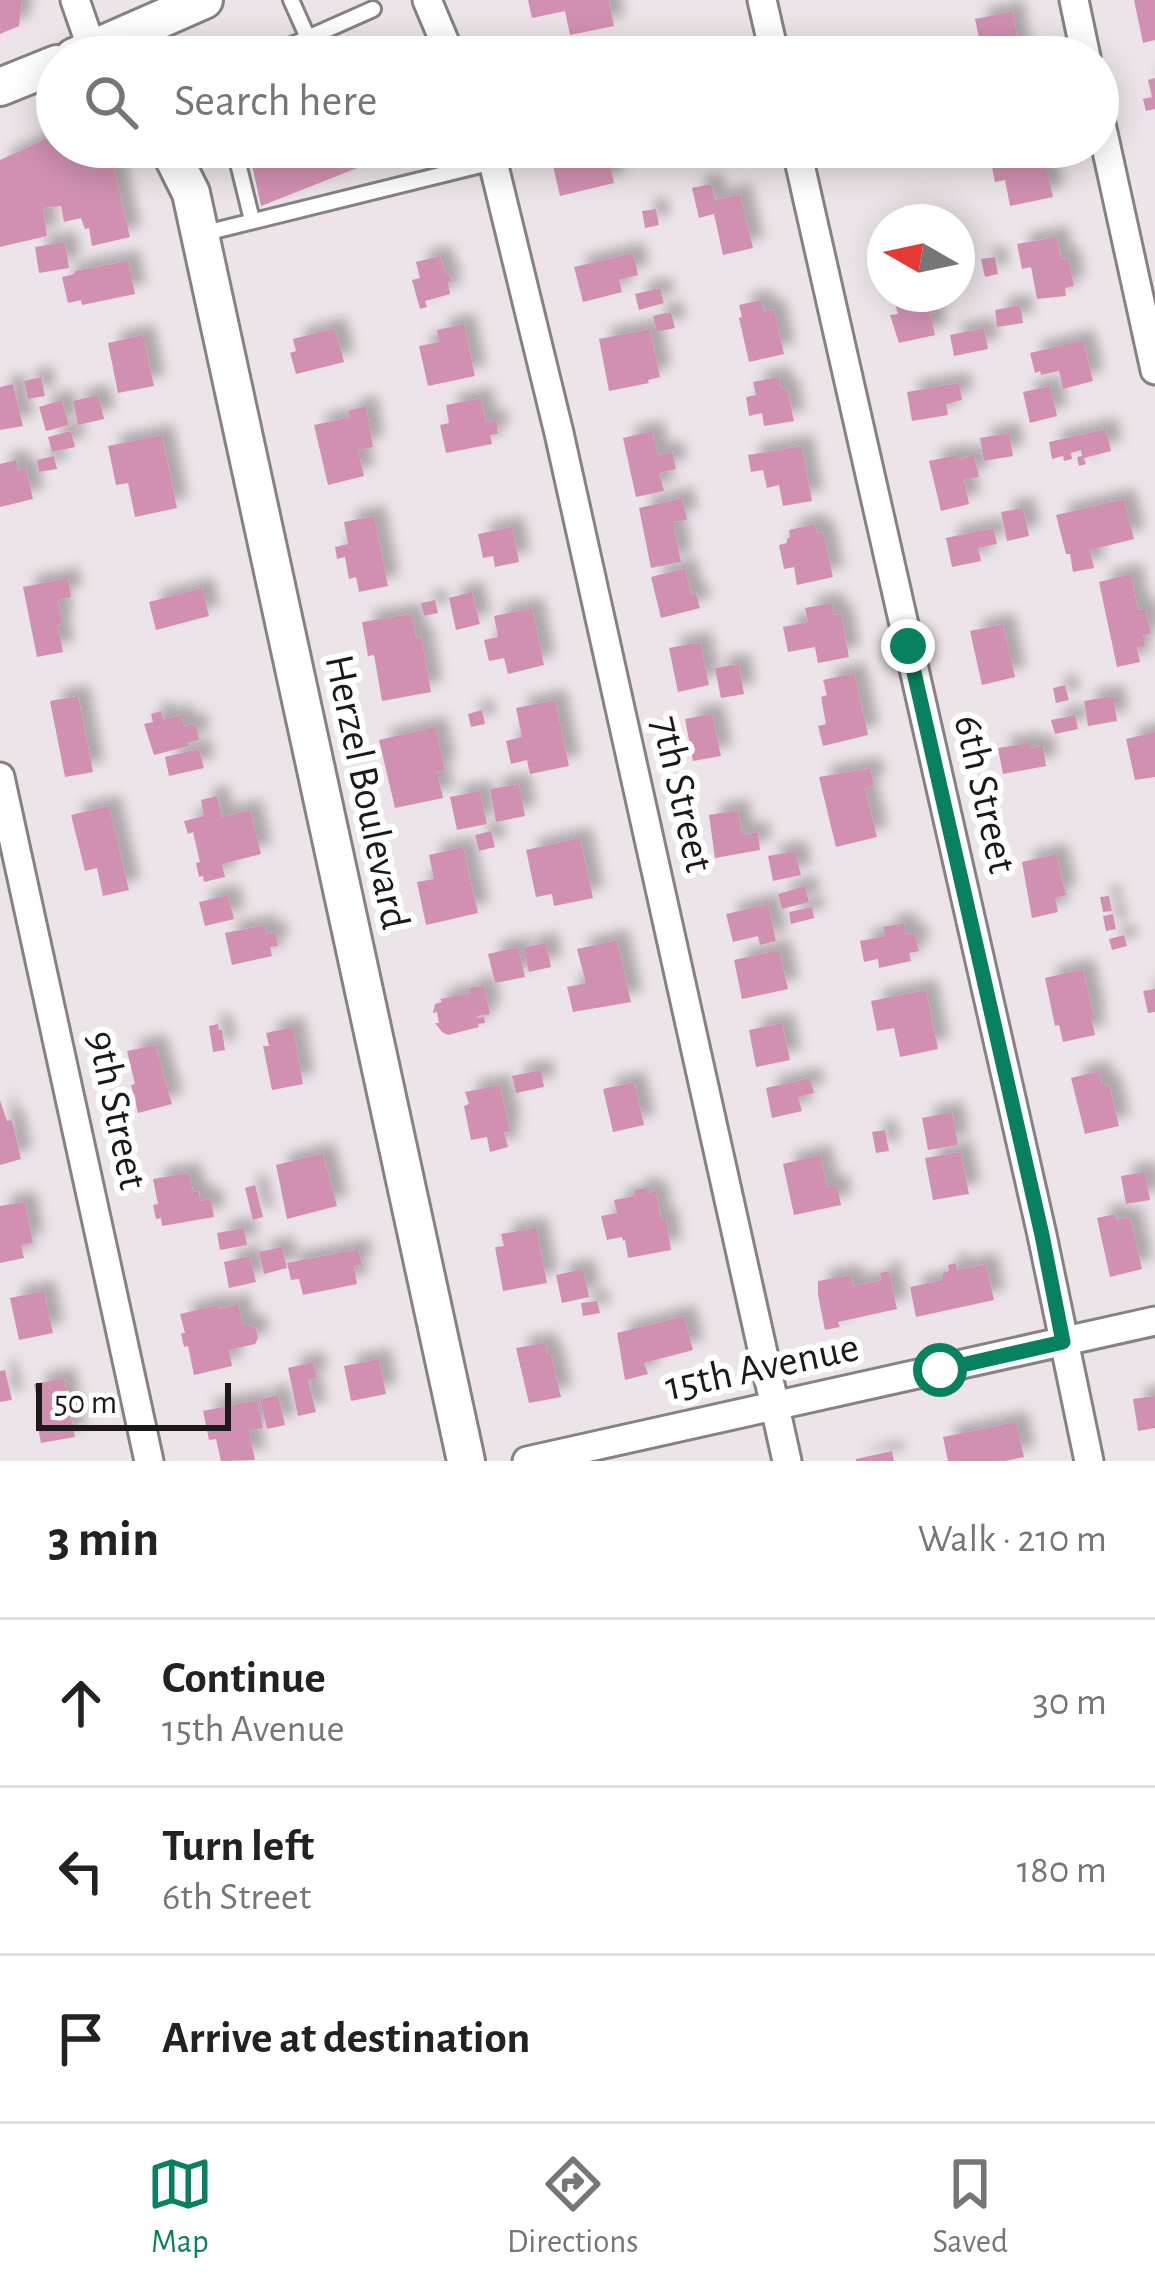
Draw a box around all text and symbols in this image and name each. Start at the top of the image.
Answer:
search box [36,36,1119,168]
icon: search [78,69,144,135]
text: Search here [174,79,377,124]
north arrow [867,204,975,312]
route end [881,619,935,673]
street label: Herzel Boulevard [317,651,417,933]
street label: 6th Street [946,711,1024,877]
street label: 7th Street [644,712,720,876]
street label: 9th Street [80,1027,154,1193]
street label: 15th Avenue [661,1326,863,1408]
route start [913,1343,967,1397]
scale bar [36,1377,231,1430]
text: 50 m [54,1387,117,1420]
text: 3 min [48,1514,159,1565]
text: Walk · 210 m [918,1520,1107,1559]
text: Continue [162,1656,326,1701]
icon: ahead [48,1670,114,1736]
text: 30 m [1033,1683,1107,1722]
text: 15th Avenue [162,1710,345,1749]
text: Turn left [162,1824,314,1869]
icon: left [48,1838,114,1904]
text: 180 m [1017,1851,1107,1890]
text: 6th Street [162,1878,311,1917]
icon: arrive [48,2006,114,2072]
text: Arrive at destination [162,2016,530,2061]
tab: Map [147,2151,213,2263]
tab: Directions [507,2151,638,2263]
tab: Saved [932,2151,1008,2263]

